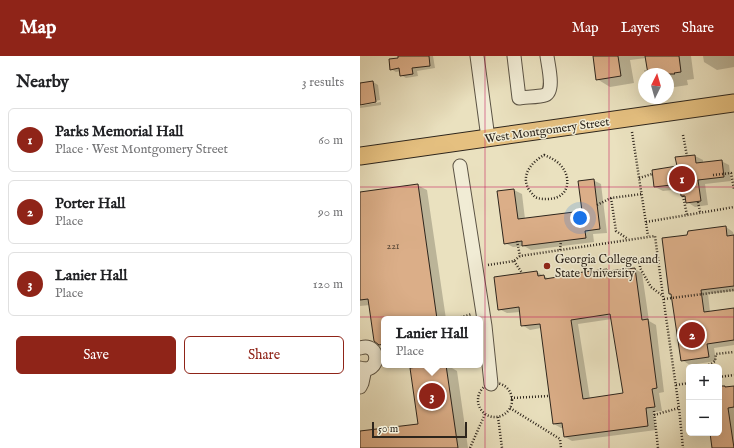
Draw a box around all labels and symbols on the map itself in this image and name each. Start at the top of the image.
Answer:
north arrow [638,68,674,104]
street label: West Montgomery Street [484,114,610,147]
pin: 1 [669,164,695,194]
your location [570,208,590,228]
house number: 221 [386,240,400,253]
place label: Georgia College and State University [555,252,659,281]
marker: Georgia College and State University [542,261,552,271]
pin: 2 [679,320,705,350]
pin: 3 [419,381,445,411]
scale bar [372,420,467,439]

